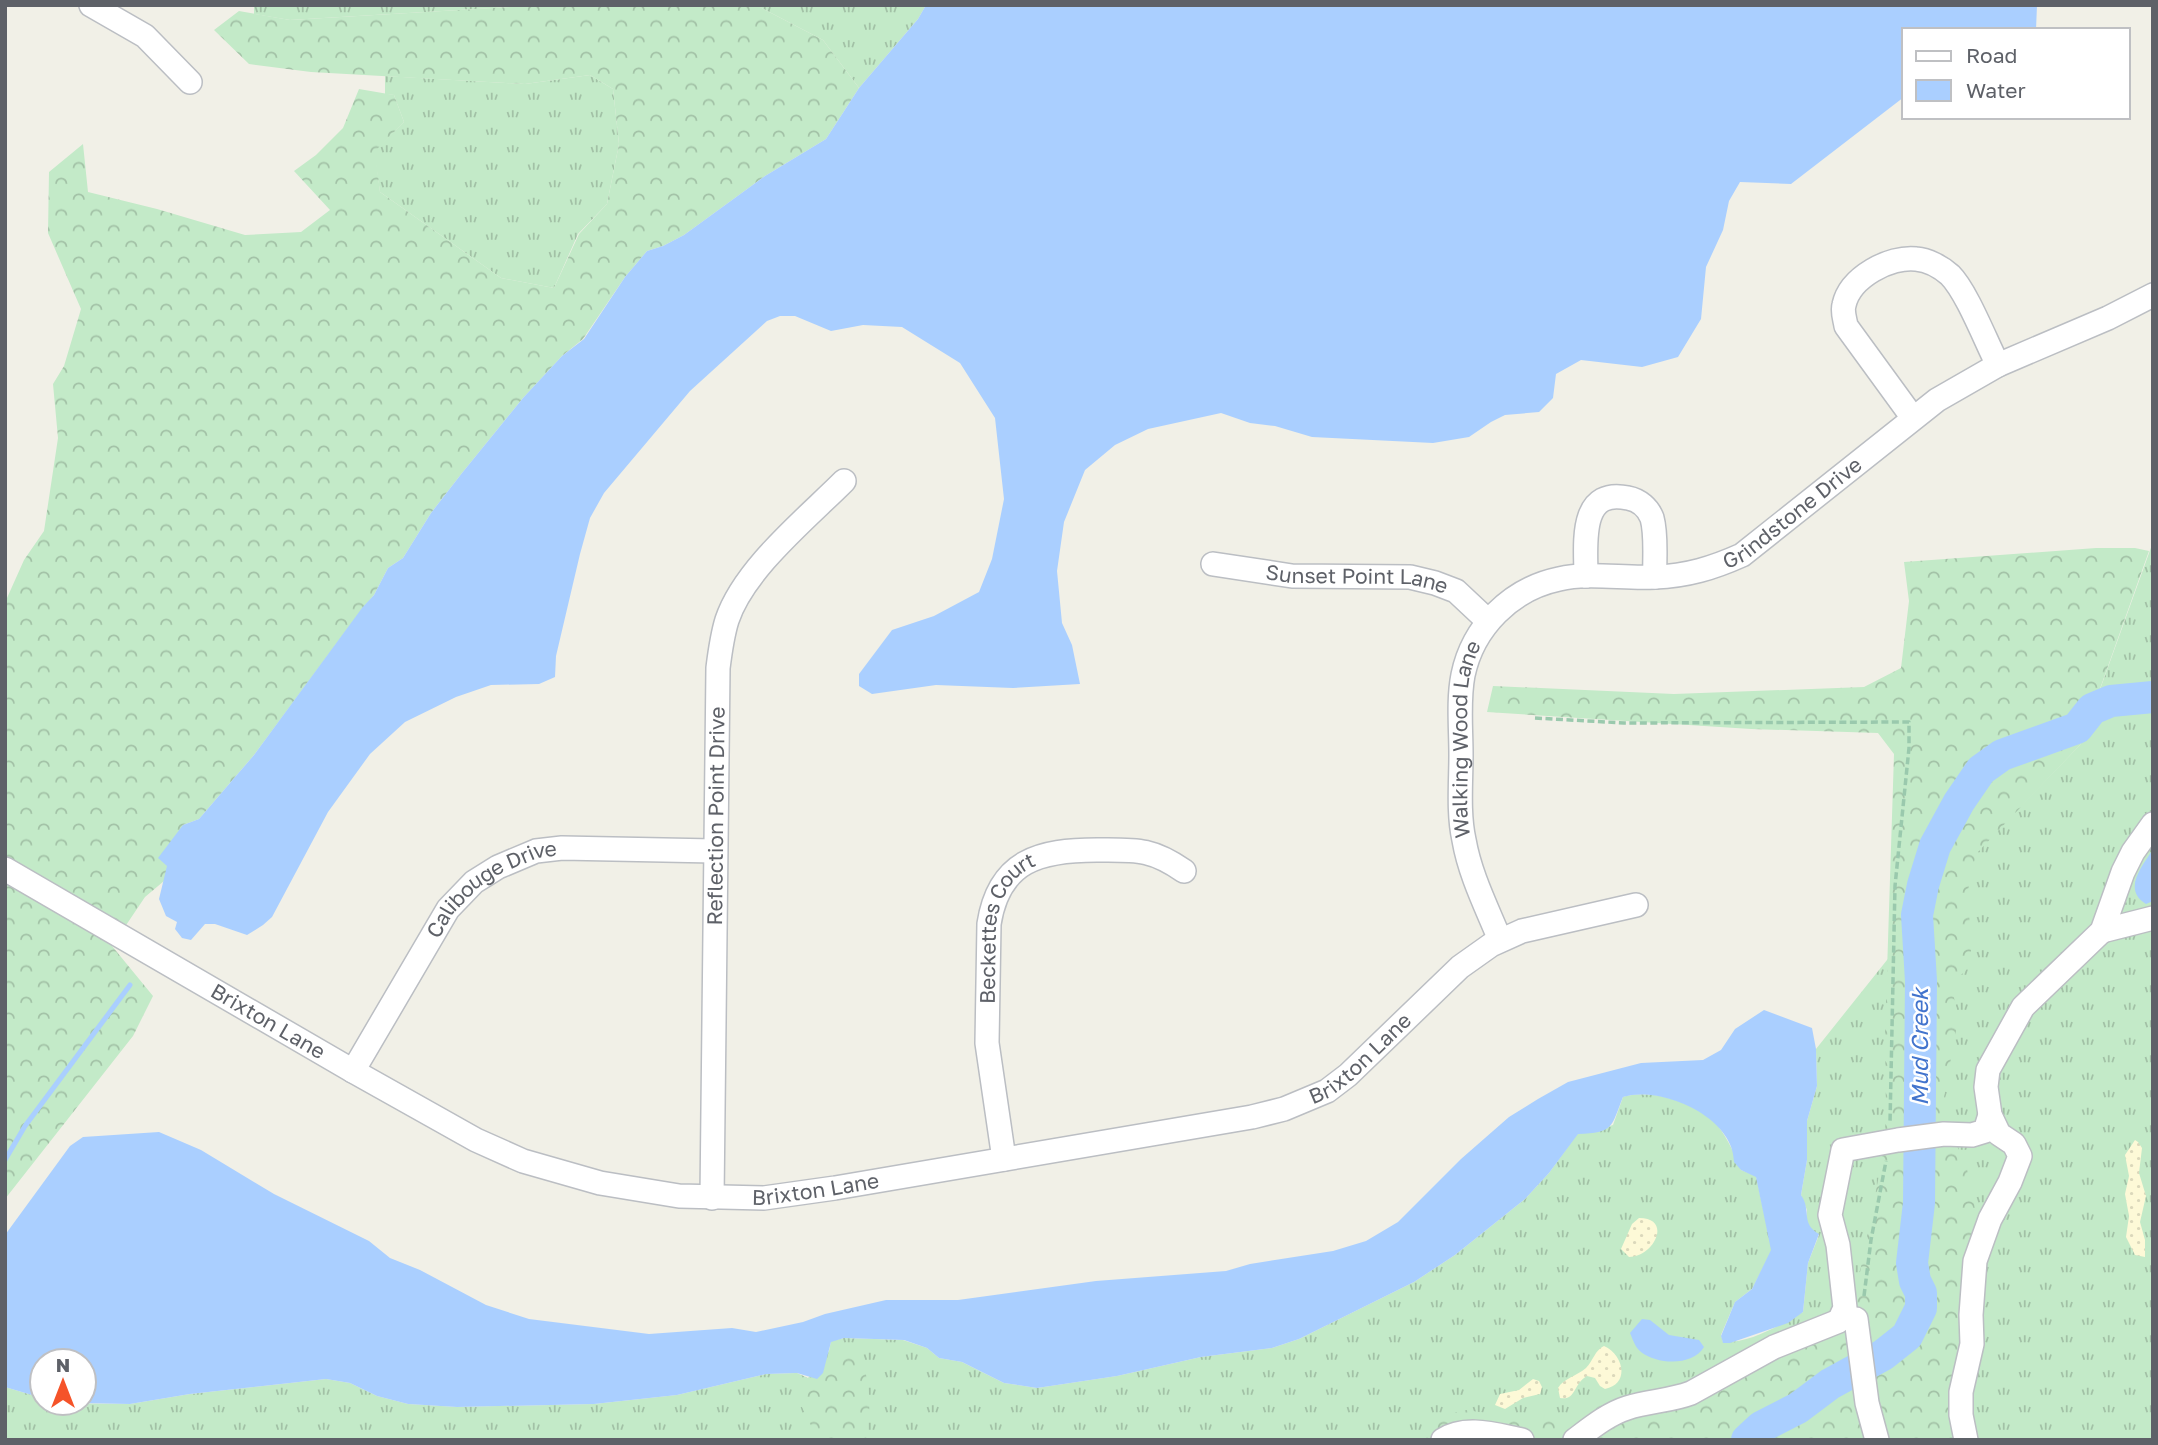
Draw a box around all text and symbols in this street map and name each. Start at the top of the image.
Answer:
legend [1902,28,2130,119]
text: Road [1966,42,2017,68]
text: Water [1966,77,2026,103]
street label: Grindstone Drive [1719,451,1867,574]
street label: Sunset Point Lane [1264,558,1452,599]
street label: Walking Wood Lane [1446,636,1486,840]
street label: Reflection Point Drive [701,706,730,926]
street label: Calibouge Drive [420,835,558,942]
street label: Beckettes Court [974,846,1039,1004]
street label: Brixton Lane [206,977,330,1064]
water label: Mud Creek [1905,986,1933,1106]
street label: Brixton Lane [1305,1007,1416,1109]
street label: Brixton Lane [752,1167,881,1210]
north arrow [28,1347,98,1417]
text: N [56,1353,70,1376]

